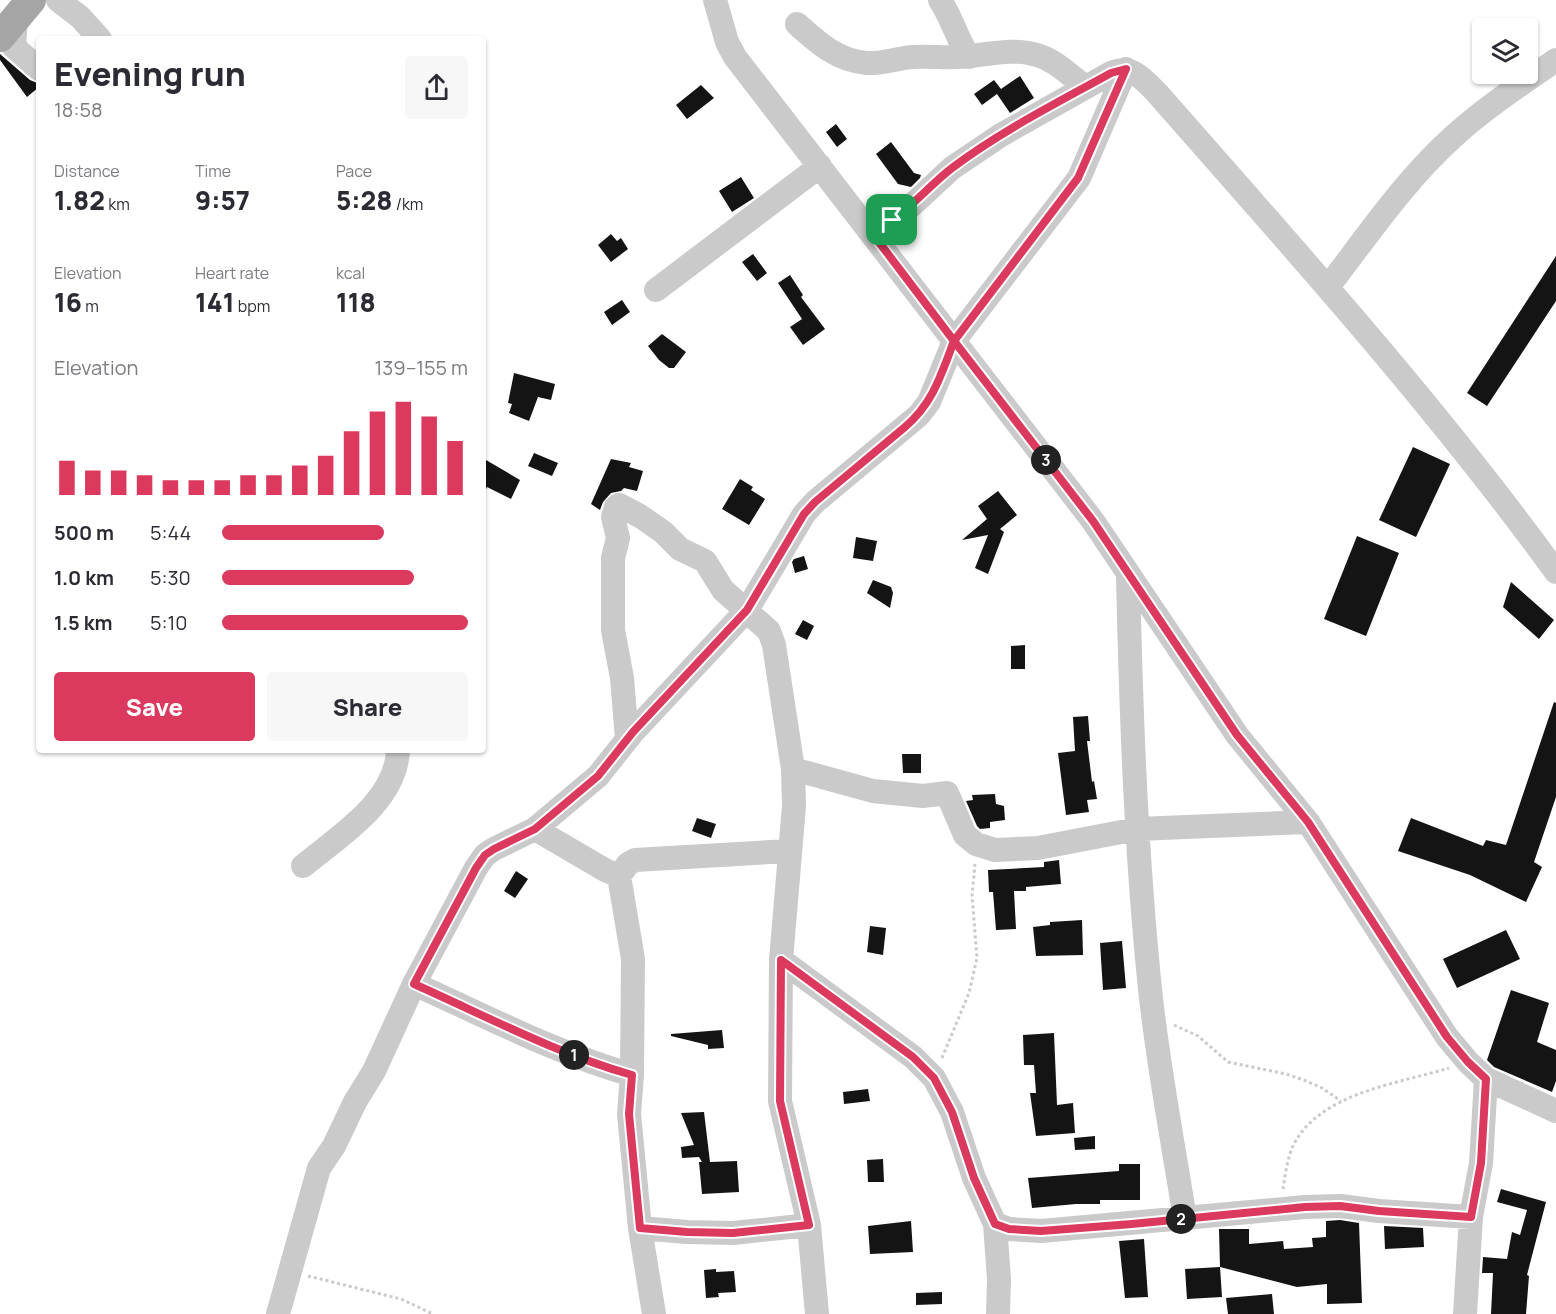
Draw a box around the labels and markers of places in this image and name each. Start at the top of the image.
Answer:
pin [866,194,917,245]
pin: 3 [1031,445,1061,475]
pin: 1 [559,1040,589,1070]
pin: 2 [1166,1204,1196,1234]

